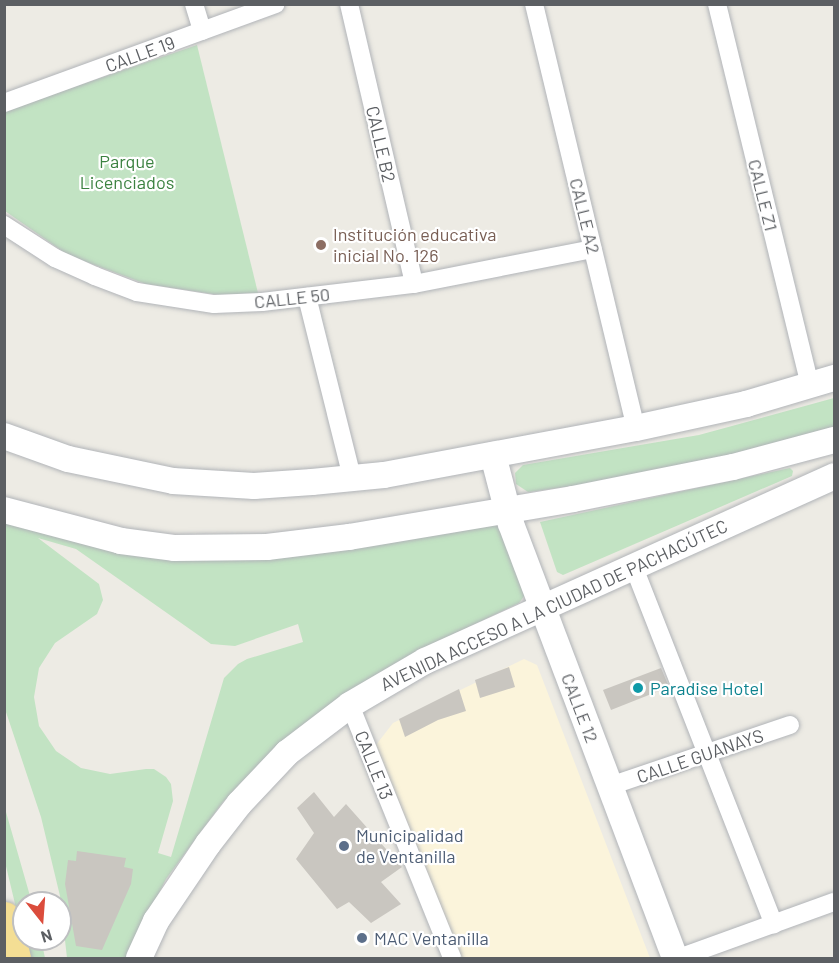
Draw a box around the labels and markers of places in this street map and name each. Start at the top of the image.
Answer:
place label: Institución educativa inicial No. 126 [333,224,496,266]
marker: Institución educativa inicial No. 126 [314,238,328,252]
place label: Paradise Hotel [650,677,763,699]
marker: Paradise Hotel [631,681,645,695]
place label: Municipalidad de Ventanilla [356,825,463,868]
marker: Municipalidad de Ventanilla [337,839,351,853]
place label: MAC Ventanilla [374,927,489,949]
marker: MAC Ventanilla [355,931,369,945]

